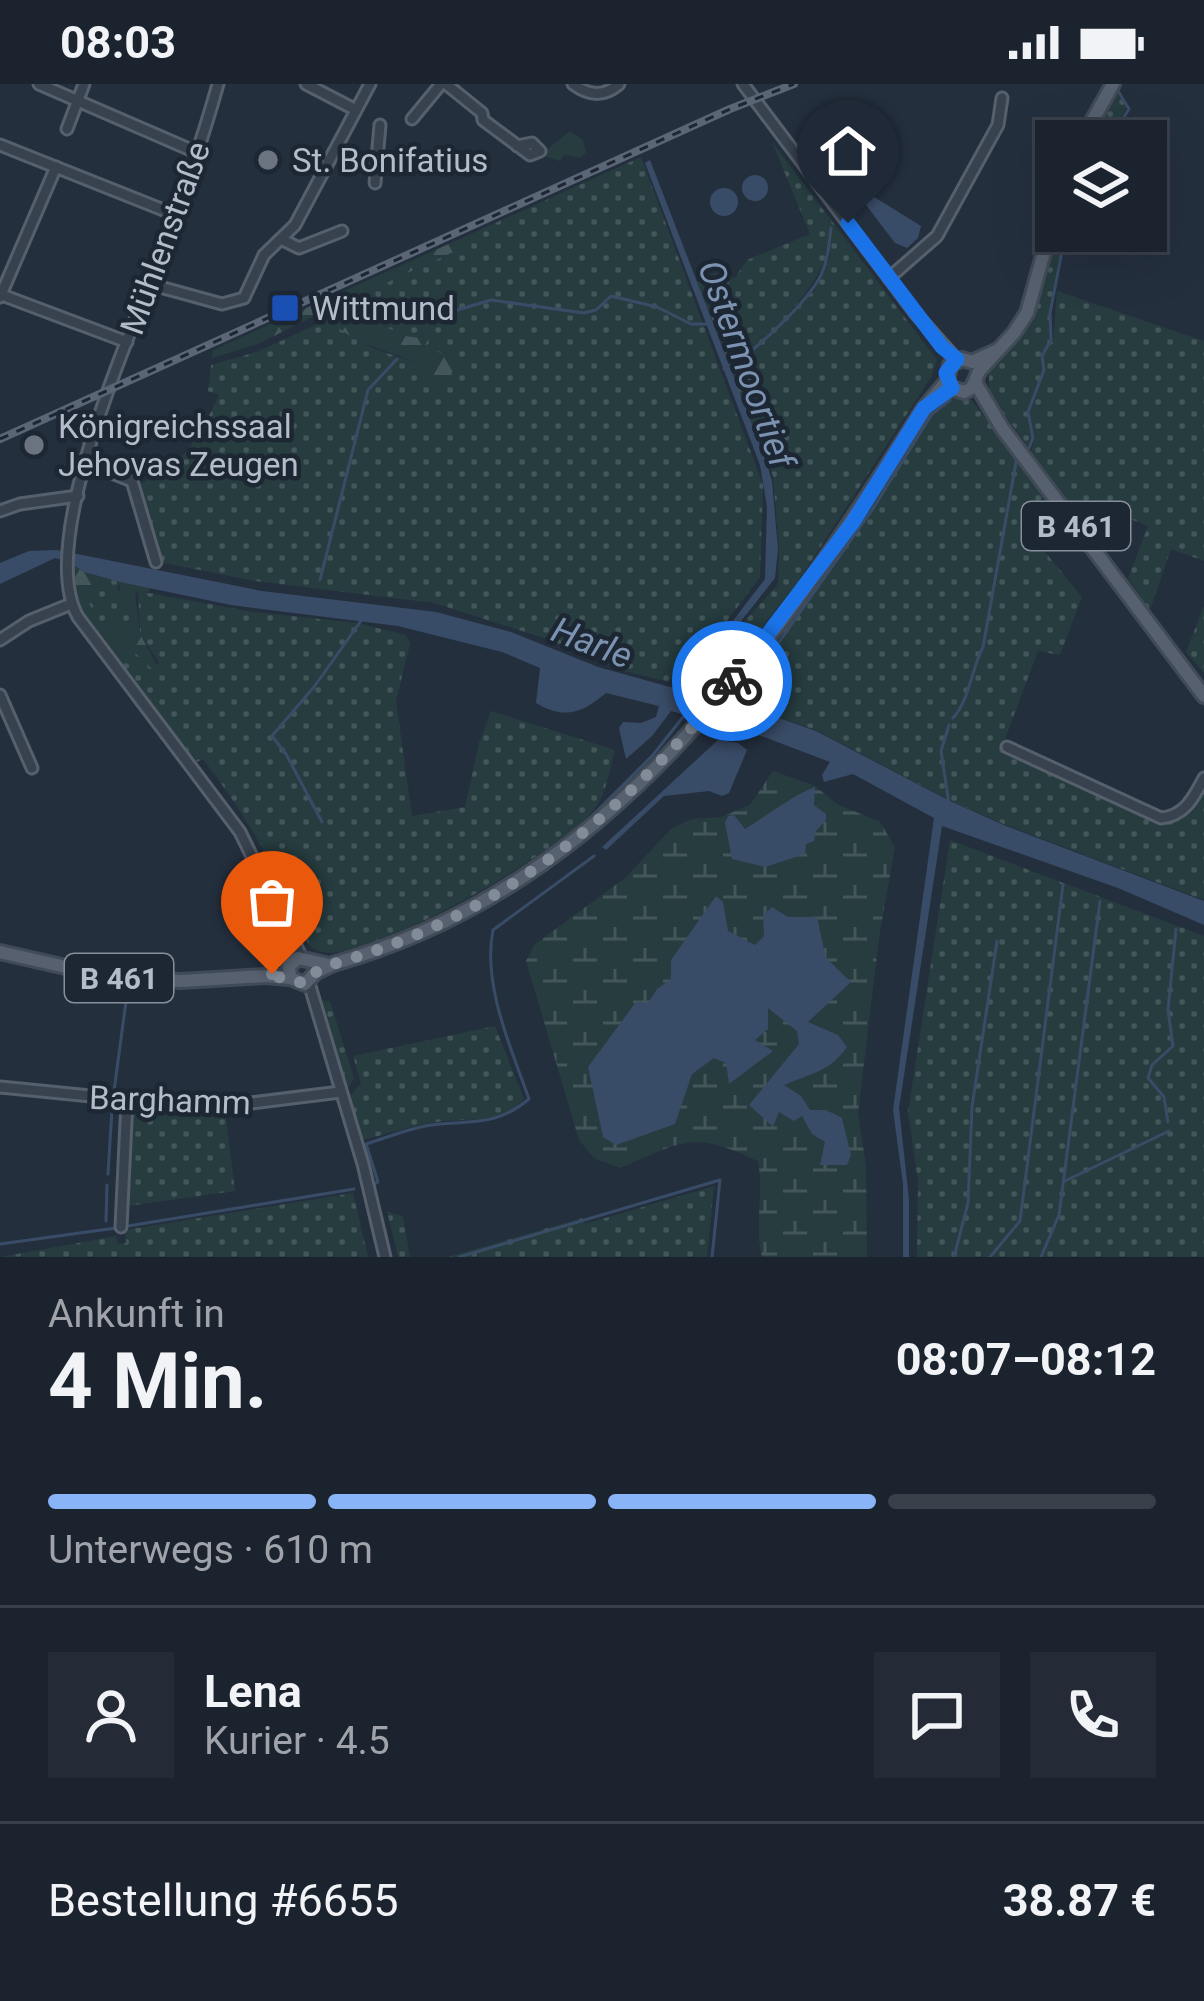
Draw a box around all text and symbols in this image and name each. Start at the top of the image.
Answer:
text: 08:03 [60,16,176,69]
pin [797,100,899,223]
icon: home [815,118,881,184]
map controls [1035,120,1167,252]
button: layers [1035,120,1167,252]
street label: Mühlenstraße [112,136,218,340]
place label: St. Bonifatius [292,141,488,180]
marker: St. Bonifatius [255,147,281,173]
water label: Ostermoortief [689,255,804,476]
place label: Wittmund [312,289,455,328]
marker: Wittmund [269,292,301,324]
place label: Königreichssaal Jehovas Zeugen [58,407,299,484]
marker: Königreichssaal Jehovas Zeugen [21,432,47,458]
road number: B 461 [1022,502,1130,550]
water label: Harle [546,609,638,677]
courier [672,621,792,741]
icon: bike [699,648,765,714]
pin [221,851,323,974]
icon: bag [239,869,305,935]
road number: B 461 [65,954,173,1002]
street label: Barghamm [88,1078,252,1122]
text: Ankunft in [48,1291,225,1337]
text: 08:07–08:12 [896,1333,1156,1386]
text: 4 Min. [48,1336,267,1427]
text: Unterwegs · 610 m [48,1527,373,1573]
button: person [48,1652,174,1778]
button: chat [874,1652,1000,1778]
button: phone [1030,1652,1156,1778]
text: Lena [204,1665,302,1718]
text: Kurier · 4.5 [204,1718,390,1764]
text: Bestellung #6655 [48,1874,399,1927]
text: 38.87 € [1003,1874,1156,1927]

